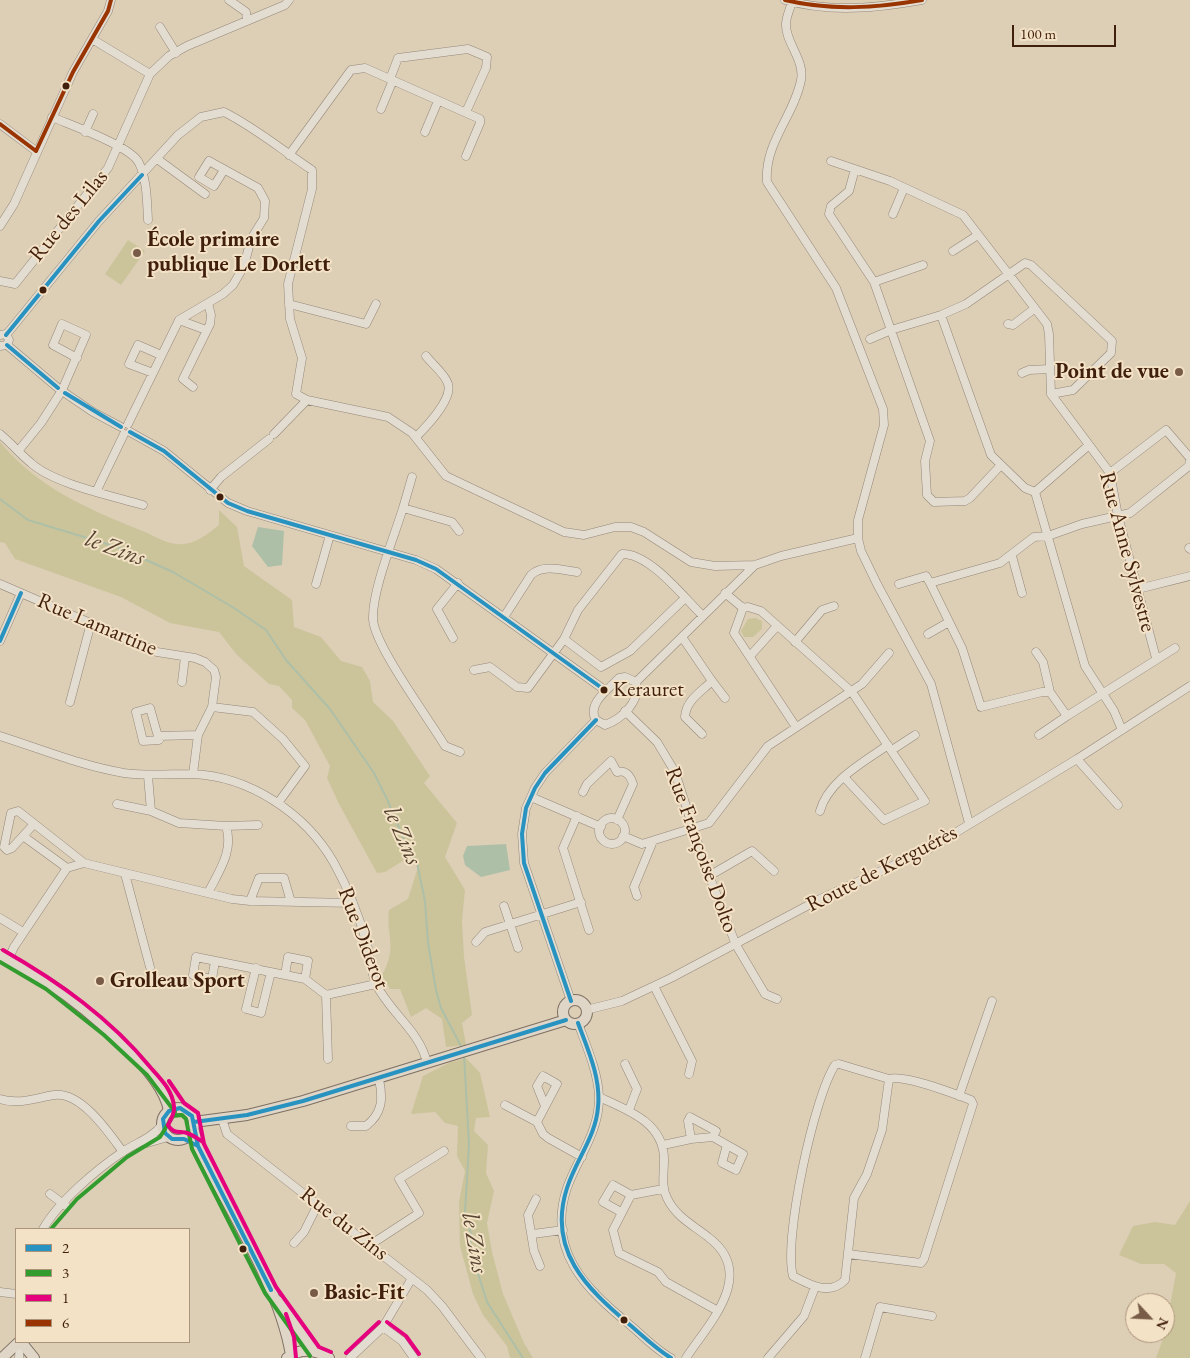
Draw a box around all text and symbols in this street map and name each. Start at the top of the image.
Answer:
scale bar [1015,15,1119,47]
text: 100 m [1020,24,1056,43]
unlabelled marker [61,81,71,91]
street label: Rue des Lilas [24,165,114,267]
place label: École primaire publique Le Dorlett [147,227,330,278]
marker: École primaire publique Le Dorlett [131,247,143,259]
unlabelled marker [38,285,48,295]
place label: Point de vue [1055,359,1169,385]
marker: Point de vue [1173,366,1185,378]
street label: Rue Anne Sylvestre [1093,469,1161,635]
unlabelled marker [215,492,225,502]
water label: le Zins [81,525,149,573]
street label: Rue Lamartine [33,588,161,662]
place label: Kerauret [613,677,684,703]
marker: Kerauret [599,685,609,695]
street label: Rue Françoise Dolto [659,764,743,936]
water label: le Zins [376,802,428,870]
street label: Route de Kerguérès [802,820,962,918]
street label: Rue Diderot [331,883,395,993]
place label: Grolleau Sport [110,968,245,994]
marker: Grolleau Sport [94,975,106,987]
street label: Rue du Zins [295,1181,393,1267]
water label: le Zins [455,1210,493,1276]
legend [15,1228,190,1343]
text: 2 [62,1238,69,1257]
unlabelled marker [238,1244,248,1254]
text: 3 [62,1263,69,1282]
place label: Basic-Fit [324,1280,405,1306]
marker: Basic-Fit [308,1287,320,1299]
text: 1 [62,1288,69,1307]
north arrow [1125,1293,1175,1343]
text: 6 [62,1313,69,1332]
unlabelled marker [619,1315,629,1325]
text: N [1152,1315,1173,1333]

